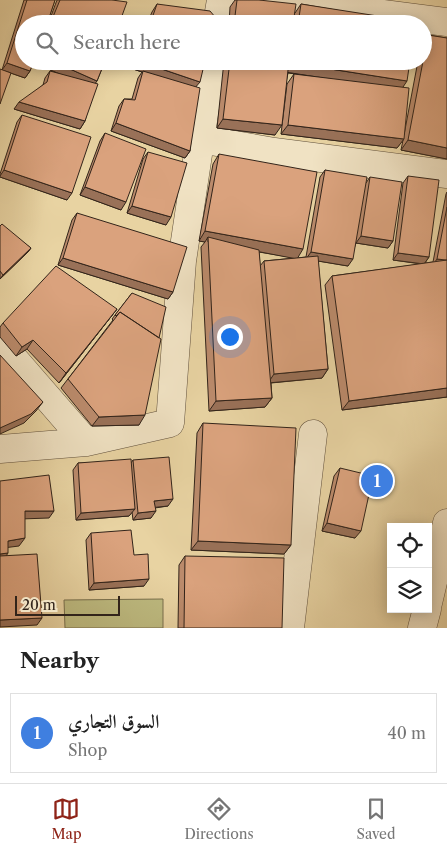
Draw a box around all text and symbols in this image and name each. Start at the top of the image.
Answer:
search box [15,15,432,70]
icon: search [33,29,61,57]
text: Search here [73,31,181,54]
your location [217,324,243,350]
pin: 1 [361,462,393,500]
map controls [387,523,432,613]
button: locate [387,523,432,568]
button: layers [387,568,432,613]
scale bar [15,593,120,616]
text: 20 m [22,596,56,614]
text: Nearby [20,648,99,673]
text: السوق التجاري [68,710,159,733]
text: 1 [33,723,41,743]
text: 40 m [387,723,426,743]
text: Shop [68,740,107,760]
tab: Map [51,795,82,843]
tab: Directions [184,795,254,843]
tab: Saved [357,795,395,843]

